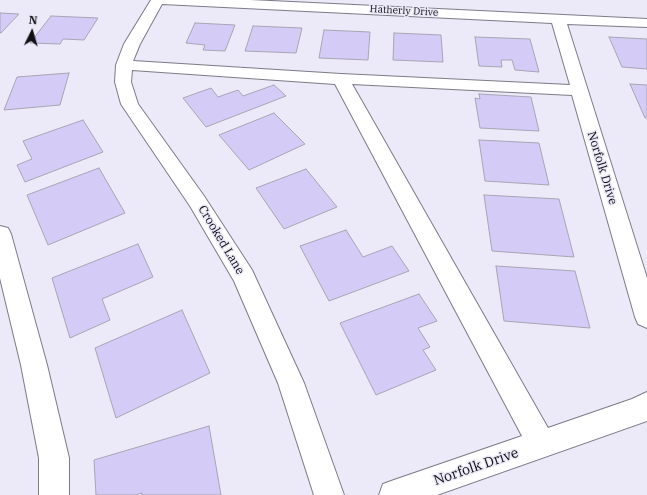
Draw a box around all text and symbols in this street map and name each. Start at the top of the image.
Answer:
street label: Hatherly Drive [369,3,439,19]
north arrow [12,12,52,52]
text: N [28,13,38,27]
street label: Norfolk Drive [584,130,620,206]
street label: Crooked Lane [195,203,247,277]
street label: Norfolk Drive [431,445,521,489]

